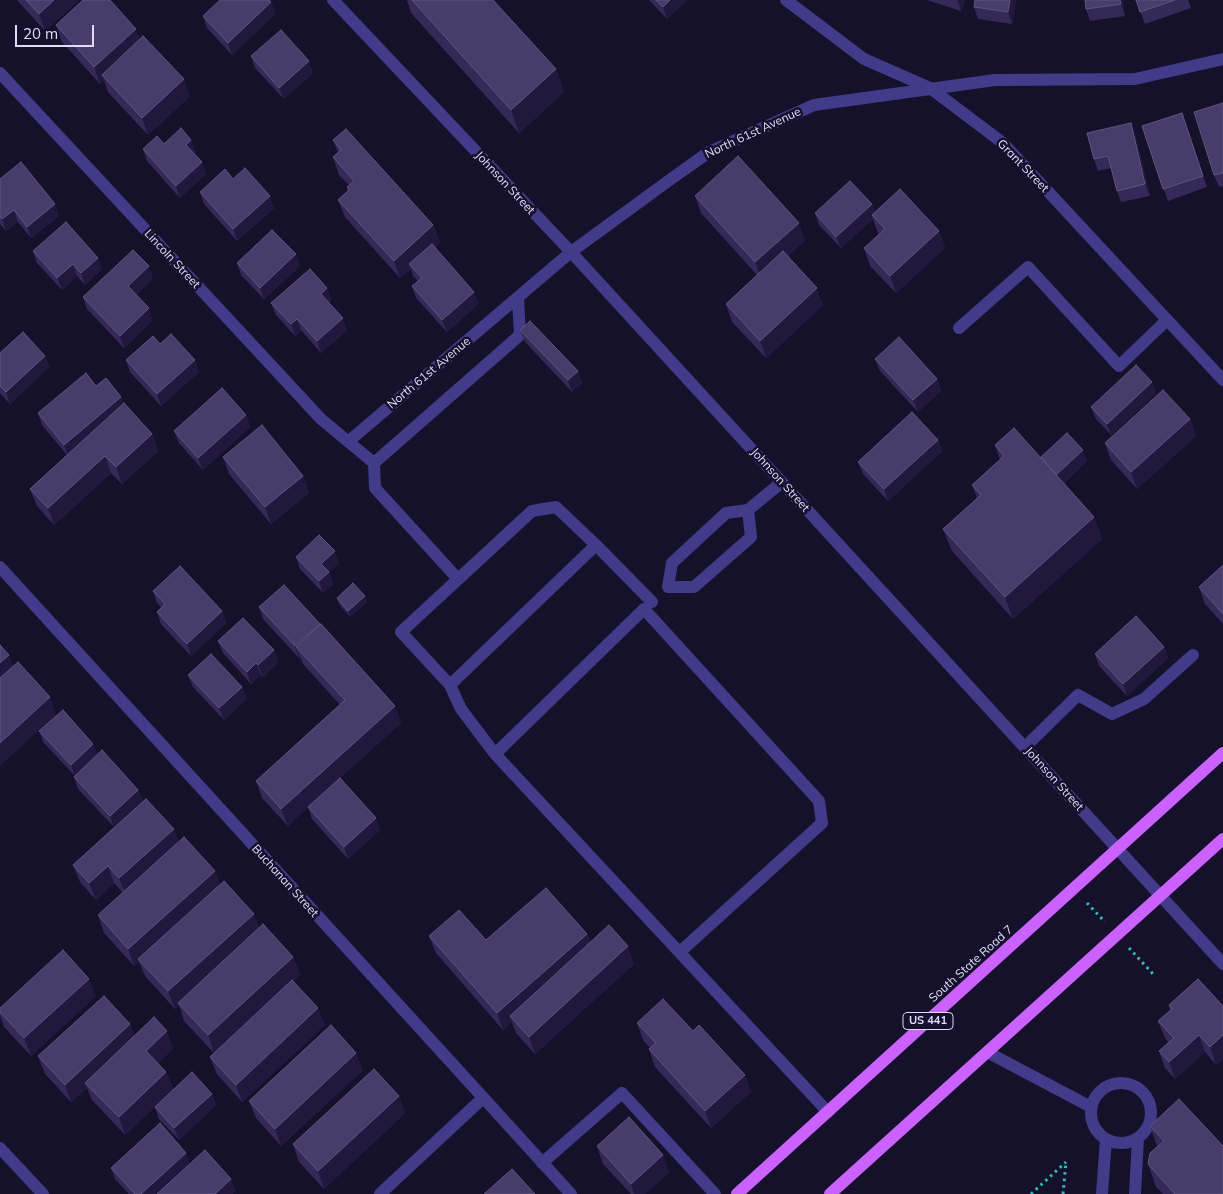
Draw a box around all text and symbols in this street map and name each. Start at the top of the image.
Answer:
scale bar [18,15,96,47]
text: 20 m [23,24,58,43]
street label: North 61st Avenue [703,104,803,162]
street label: Grant Street [994,137,1052,195]
street label: Johnson Street [472,148,538,218]
street label: Lincoln Street [141,227,203,291]
street label: North 61st Avenue [384,334,474,412]
street label: Johnson Street [748,445,812,515]
street label: Johnson Street [1022,744,1086,814]
street label: Buchanan Street [249,842,321,920]
street label: South State Road 7 [926,923,1016,1005]
road number: US 441 [903,1012,953,1030]

